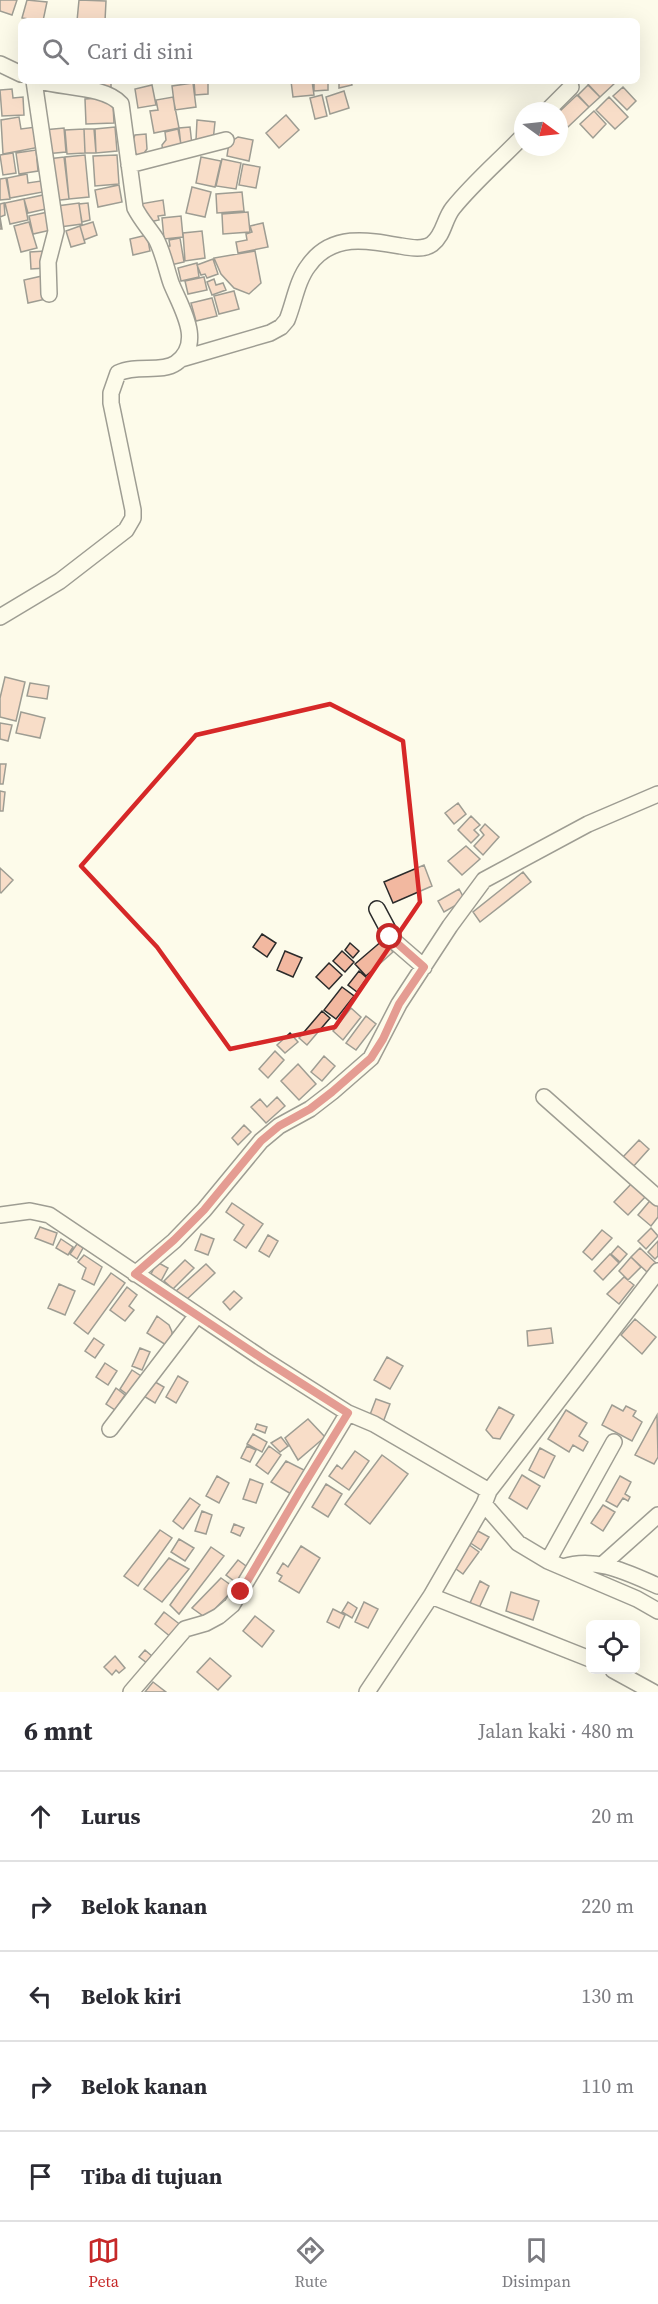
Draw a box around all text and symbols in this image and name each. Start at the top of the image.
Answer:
search box [18,18,640,84]
icon: search [39,35,72,68]
text: Cari di sini [87,36,193,66]
north arrow [514,102,568,156]
route start [376,923,402,949]
route end [227,1578,253,1604]
map controls [586,1620,640,1674]
button: locate [586,1620,640,1674]
text: 6 mnt [24,1713,92,1749]
text: Jalan kaki · 480 m [478,1717,634,1745]
icon: ahead [24,1800,57,1833]
text: Lurus [81,1801,140,1831]
text: 20 m [591,1802,634,1830]
icon: right [24,1890,57,1923]
text: Belok kanan [81,1891,207,1921]
text: 220 m [581,1892,634,1920]
icon: left [24,1980,57,2013]
text: Belok kiri [81,1981,181,2011]
text: 130 m [581,1982,634,2010]
icon: right [24,2070,57,2103]
text: Belok kanan [81,2071,207,2101]
text: 110 m [581,2072,634,2100]
icon: arrive [24,2160,57,2193]
text: Tiba di tujuan [81,2161,222,2191]
tab: Peta [87,2234,120,2292]
tab: Rute [294,2234,327,2292]
tab: Disimpan [502,2234,571,2292]

